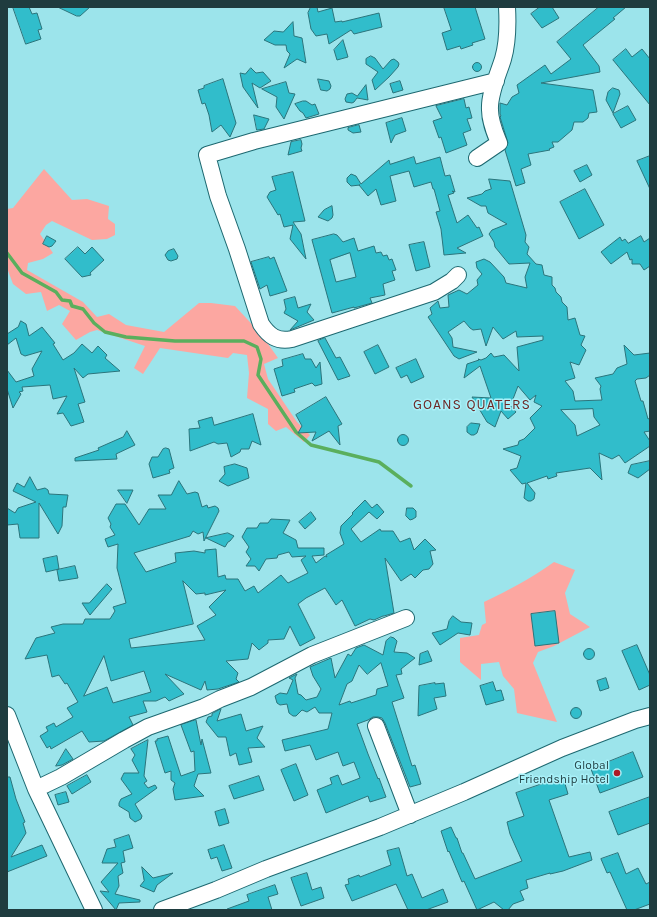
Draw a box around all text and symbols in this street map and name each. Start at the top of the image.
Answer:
district label: GOANS QUATERS [413,397,531,413]
place label: Global Friendship Hotel [519,759,609,787]
marker: Global Friendship Hotel [612,768,622,778]

